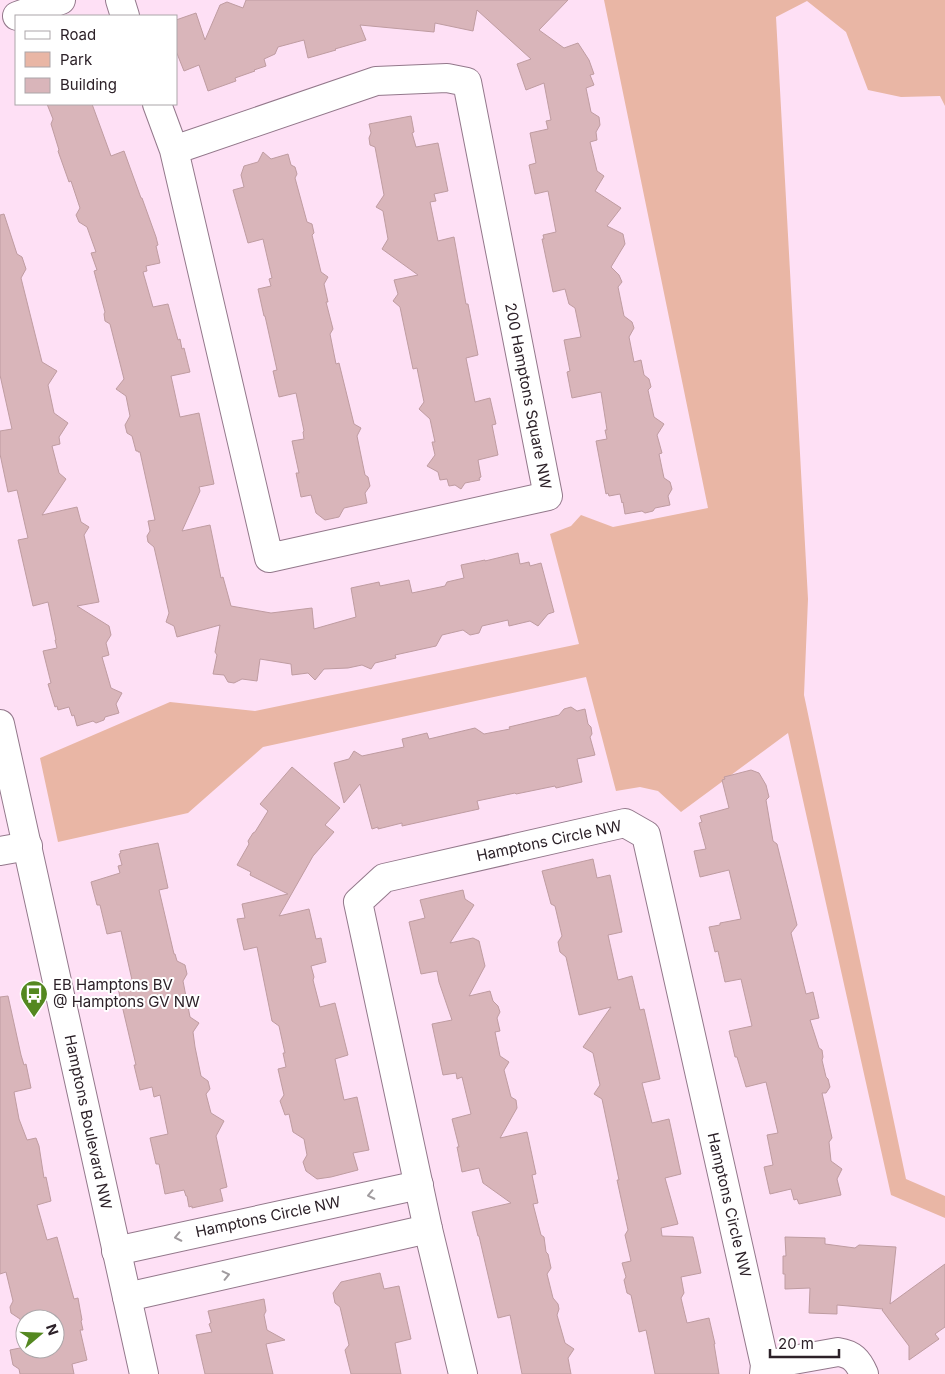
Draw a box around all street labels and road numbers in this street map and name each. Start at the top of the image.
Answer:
street label: 200 Hamptons Square NW [501,301,556,491]
street label: Hamptons Circle NW [475,816,623,865]
street label: Hamptons Boulevard NW [61,1033,116,1211]
street label: Hamptons Circle NW [704,1131,755,1279]
street label: Hamptons Circle NW [194,1192,342,1241]

